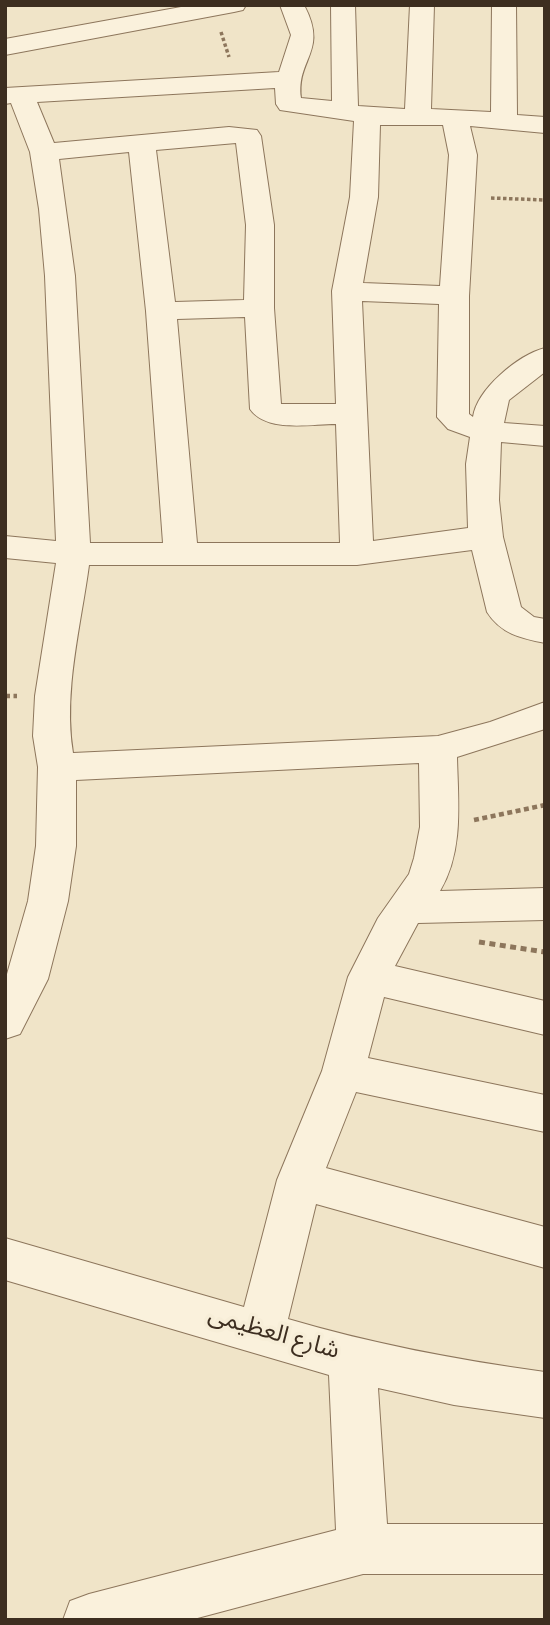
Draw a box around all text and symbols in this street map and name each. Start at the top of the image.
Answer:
street label: شارع العظيمى [204,1304,342,1368]

